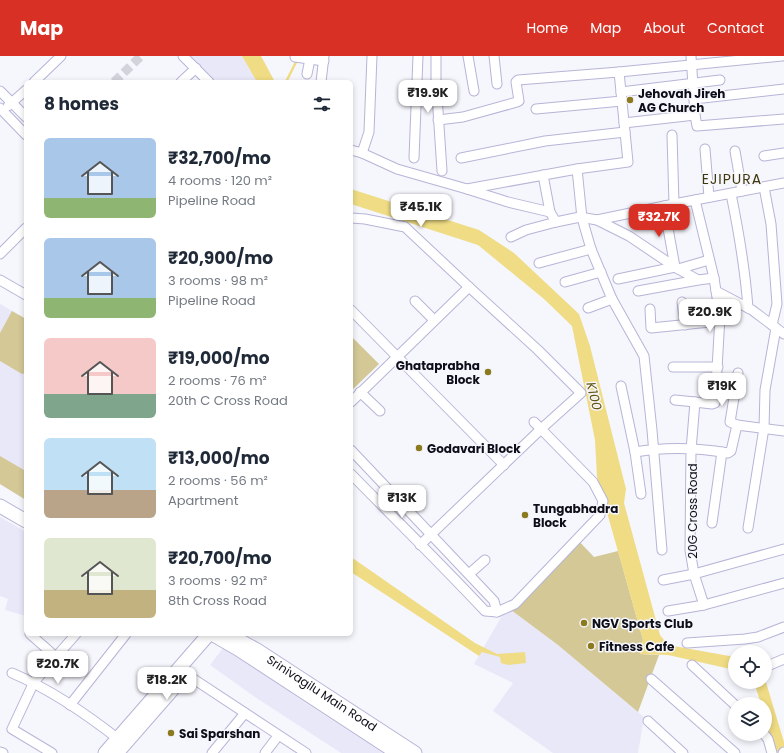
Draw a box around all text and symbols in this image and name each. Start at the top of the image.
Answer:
text: Map [20,15,63,42]
text: Home [526,18,568,38]
text: Map [590,18,621,38]
text: About [643,18,685,38]
text: Contact [707,18,764,38]
pin: ₹19.9K [395,80,461,114]
text: ₹19.9K [407,83,449,102]
place label: Jehovah Jireh AG Church [638,85,725,116]
text: 8 homes [44,92,119,116]
icon: filters [311,93,333,115]
marker: Jehovah Jireh AG Church [625,95,635,105]
text: ₹32,700/mo [168,146,271,170]
icon: home [76,154,124,202]
district label: EJIPURA [702,169,762,189]
text: 4 rooms · 120 m² [168,171,272,190]
text: Pipeline Road [168,191,256,210]
pin: ₹45.1K [388,194,454,228]
text: ₹45.1K [400,197,442,216]
pin: ₹32.7K [626,204,692,238]
text: ₹32.7K [638,207,680,226]
text: ₹20,900/mo [168,246,273,270]
icon: home [76,254,124,302]
text: 3 rooms · 98 m² [168,271,268,290]
text: Pipeline Road [168,291,256,310]
pin: ₹20.9K [677,299,743,333]
text: ₹20.9K [688,302,732,321]
text: ₹19,000/mo [168,346,270,370]
icon: home [76,354,124,402]
place label: Ghataprabha Block [396,357,481,388]
marker: Ghataprabha Block [483,367,493,377]
text: 2 rooms · 76 m² [168,371,267,390]
pin: ₹19K [698,373,746,407]
text: ₹19K [707,376,737,395]
water label: K100 [581,380,607,412]
text: 20th C Cross Road [168,391,288,410]
place label: Godavari Block [427,440,521,457]
marker: Godavari Block [414,443,424,453]
text: ₹13,000/mo [168,446,270,470]
icon: home [76,454,124,502]
street label: 20G Cross Road [684,463,701,559]
text: 2 rooms · 56 m² [168,471,268,490]
pin: ₹13K [378,485,426,519]
text: ₹13K [387,488,417,507]
text: Apartment [168,491,238,510]
place label: Tungabhadra Block [533,500,618,531]
marker: Tungabhadra Block [520,510,530,520]
text: ₹20,700/mo [168,546,272,570]
icon: home [76,554,124,602]
text: 3 rooms · 92 m² [168,571,267,590]
text: 8th Cross Road [168,591,267,610]
place label: NGV Sports Club [592,615,693,632]
marker: NGV Sports Club [579,618,589,628]
place label: Fitness Cafe [599,638,675,655]
marker: Fitness Cafe [586,641,596,651]
map controls [728,645,772,741]
button: locate [728,645,772,689]
street label: Srinivagilu Main Road [264,650,381,735]
pin: ₹20.7K [25,651,91,685]
text: ₹20.7K [36,654,80,673]
pin: ₹18.2K [134,667,200,701]
text: ₹18.2K [146,670,188,689]
button: layers [728,697,772,741]
place label: Sai Sparshan [179,725,260,742]
marker: Sai Sparshan [166,728,176,738]

